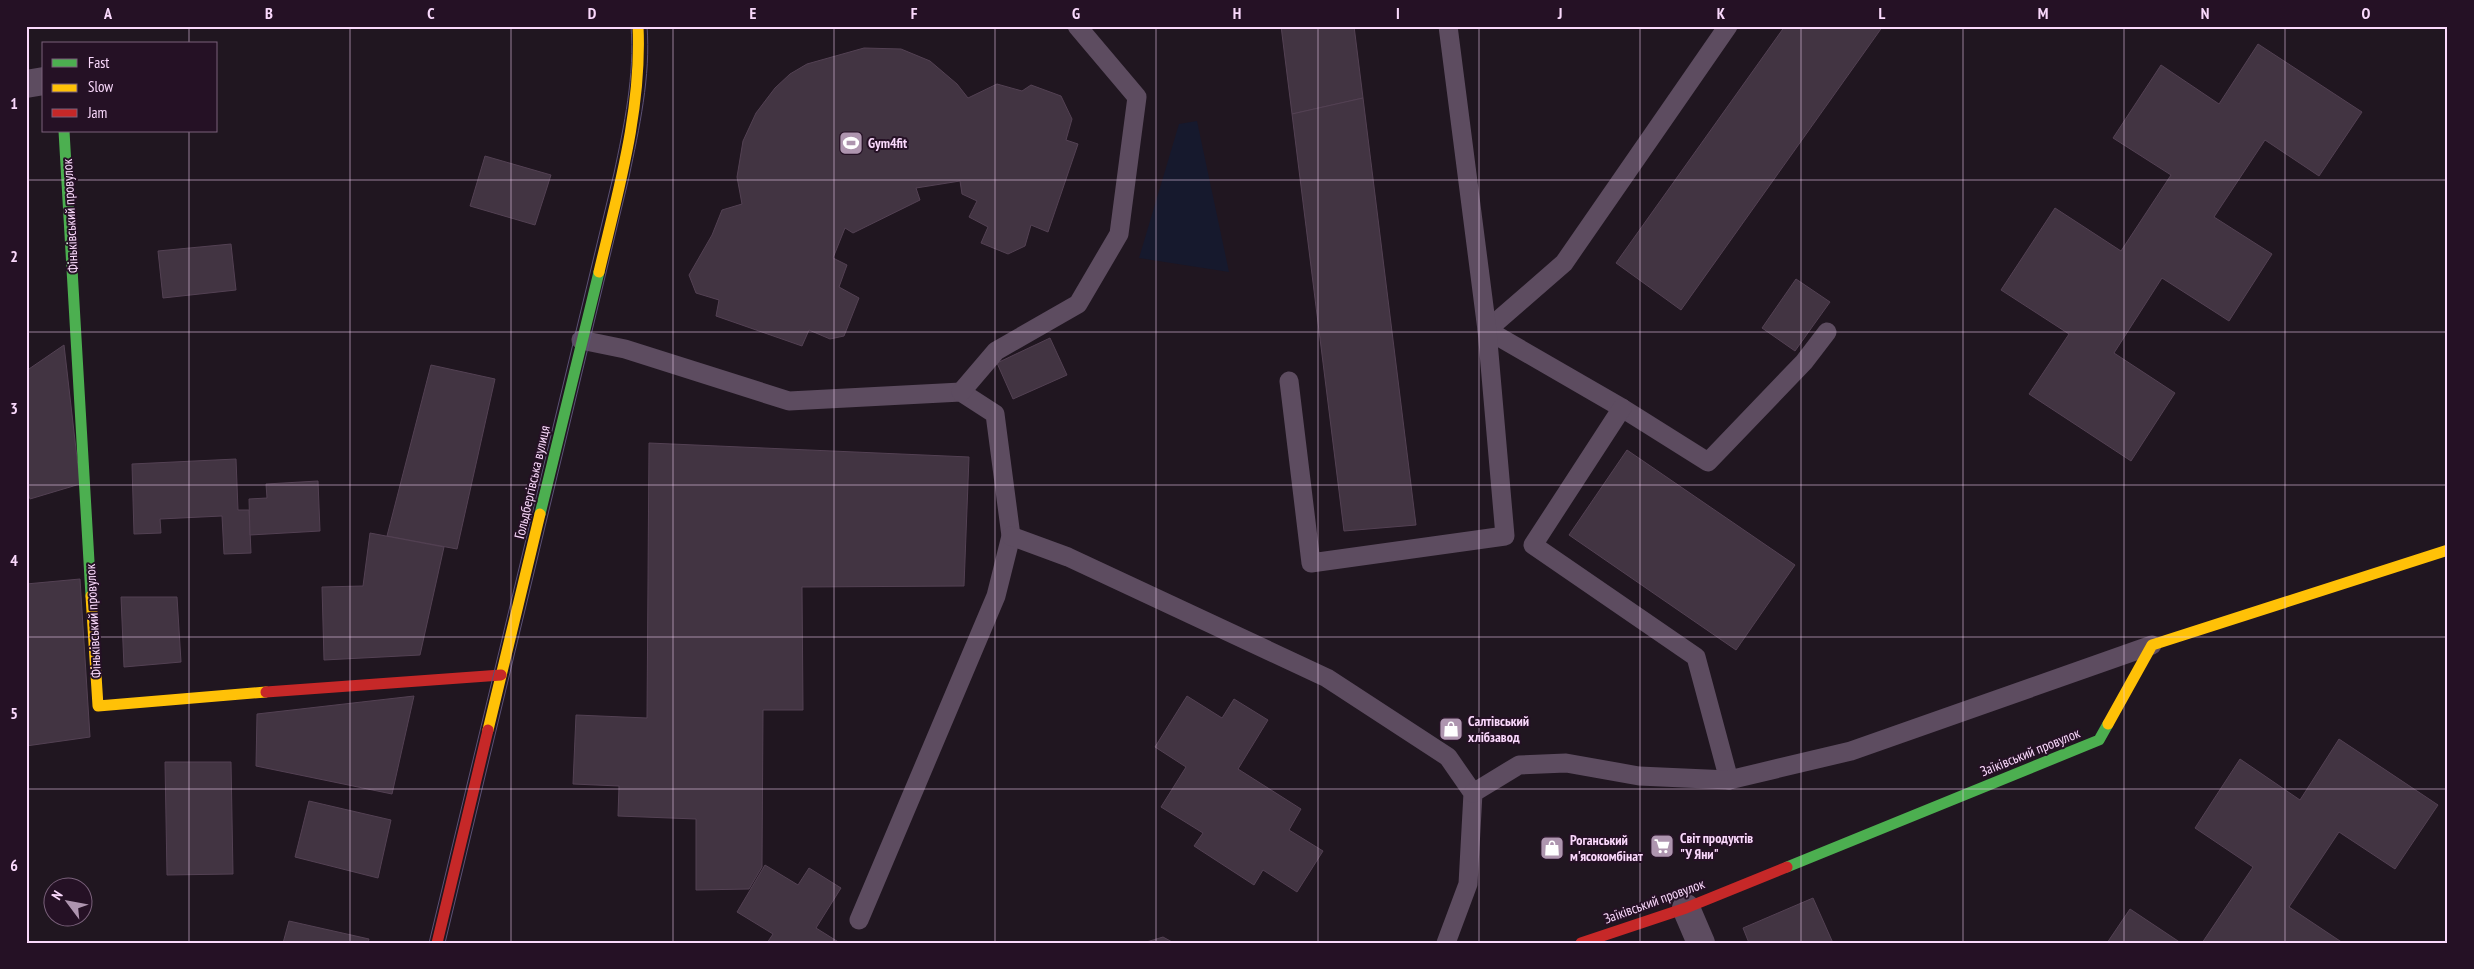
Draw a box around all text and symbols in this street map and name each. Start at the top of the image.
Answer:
text: A [103,3,113,23]
text: B [265,3,273,23]
text: C [427,3,435,23]
text: D [588,3,597,23]
text: E [750,3,757,23]
text: F [911,3,918,23]
text: G [1072,3,1080,23]
text: H [1233,3,1241,23]
text: I [1396,3,1400,23]
text: J [1557,3,1562,23]
text: K [1717,3,1726,23]
text: L [1879,3,1886,23]
text: M [2038,3,2048,23]
text: N [2201,3,2209,23]
text: O [2362,3,2371,23]
legend [42,42,218,132]
text: Fast [88,53,109,72]
text: Slow [88,77,113,96]
text: 1 [10,93,18,113]
text: Jam [87,103,107,122]
sports icon: Gym4fit [838,130,864,156]
place label: Gym4fit [868,134,907,152]
street label: Фіньківський провулок [58,158,82,274]
text: 2 [10,246,18,266]
text: 3 [10,398,18,418]
street label: Гольдбергівська вулиця [510,423,554,541]
text: 4 [10,550,18,570]
street label: Фіньківський провулок [81,563,105,679]
text: 5 [10,703,18,723]
place label: Салтівський хлібзавод [1468,712,1529,746]
shop icon: Салтівський хлібзавод [1438,716,1464,742]
street label: Заїківський провулок [1977,724,2083,780]
place label: Світ продуктів "У Яни" [1680,829,1753,863]
place label: Роганський м'ясокомбінат [1570,831,1643,865]
supermarket icon: Світ продуктів "У Яни" [1649,833,1675,859]
shop icon: Роганський м'ясокомбінат [1539,835,1565,861]
text: 6 [10,855,18,875]
street label: Заїківський провулок [1601,874,1707,928]
north arrow [42,876,92,926]
text: N [47,887,67,903]

